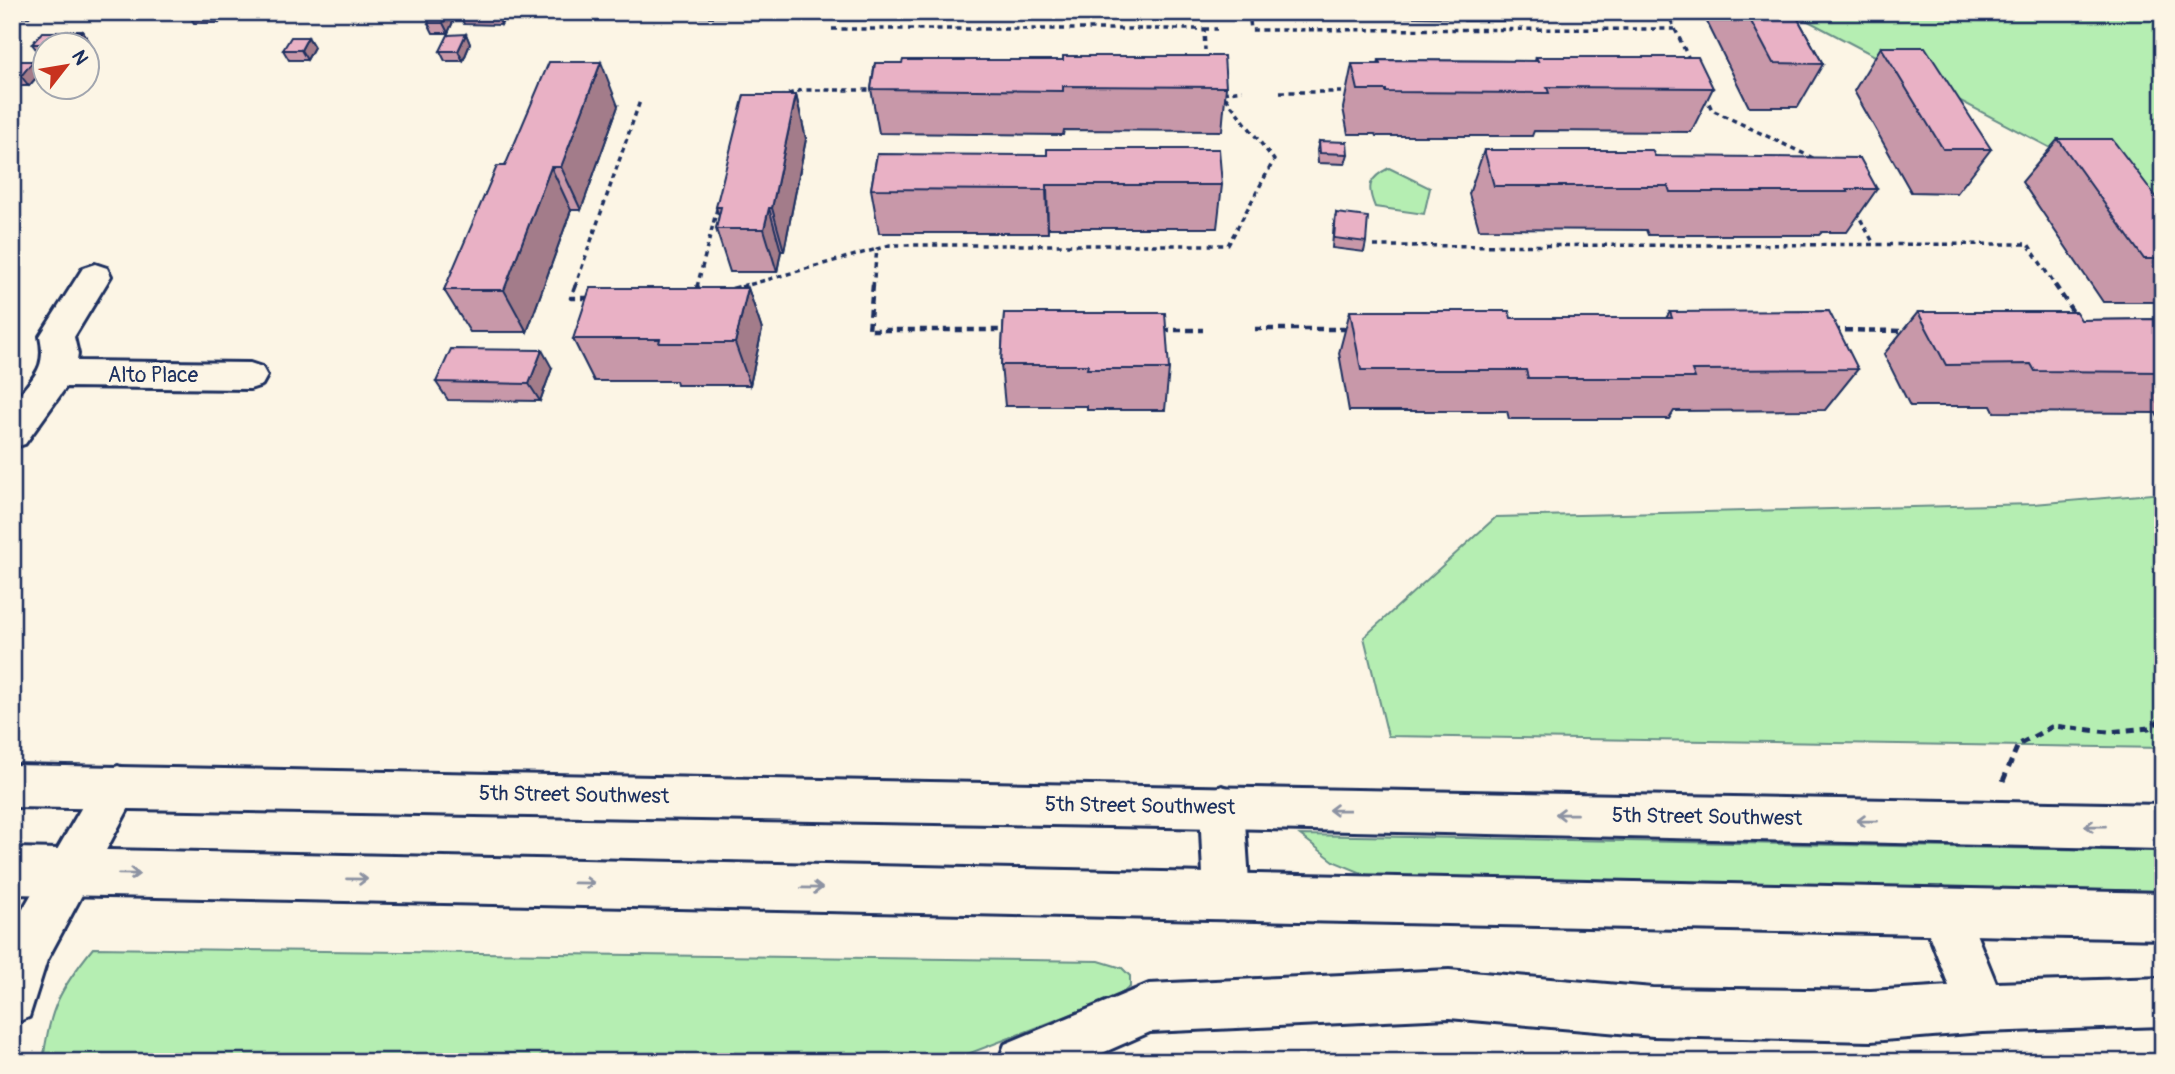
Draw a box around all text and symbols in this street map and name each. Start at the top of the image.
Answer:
north arrow [32,32,102,102]
text: N [66,46,93,70]
street label: Alto Place [108,362,199,389]
street label: 5th Street Southwest [479,780,670,810]
street label: 5th Street Southwest [1045,791,1236,821]
street label: 5th Street Southwest [1612,802,1803,832]
one-way arrow [1327,803,1350,816]
one-way arrow [1555,808,1578,821]
one-way arrow [1856,814,1879,828]
one-way arrow [2083,819,2106,832]
one-way arrow [118,867,141,880]
one-way arrow [345,872,368,885]
one-way arrow [573,877,596,890]
one-way arrow [800,881,823,895]

